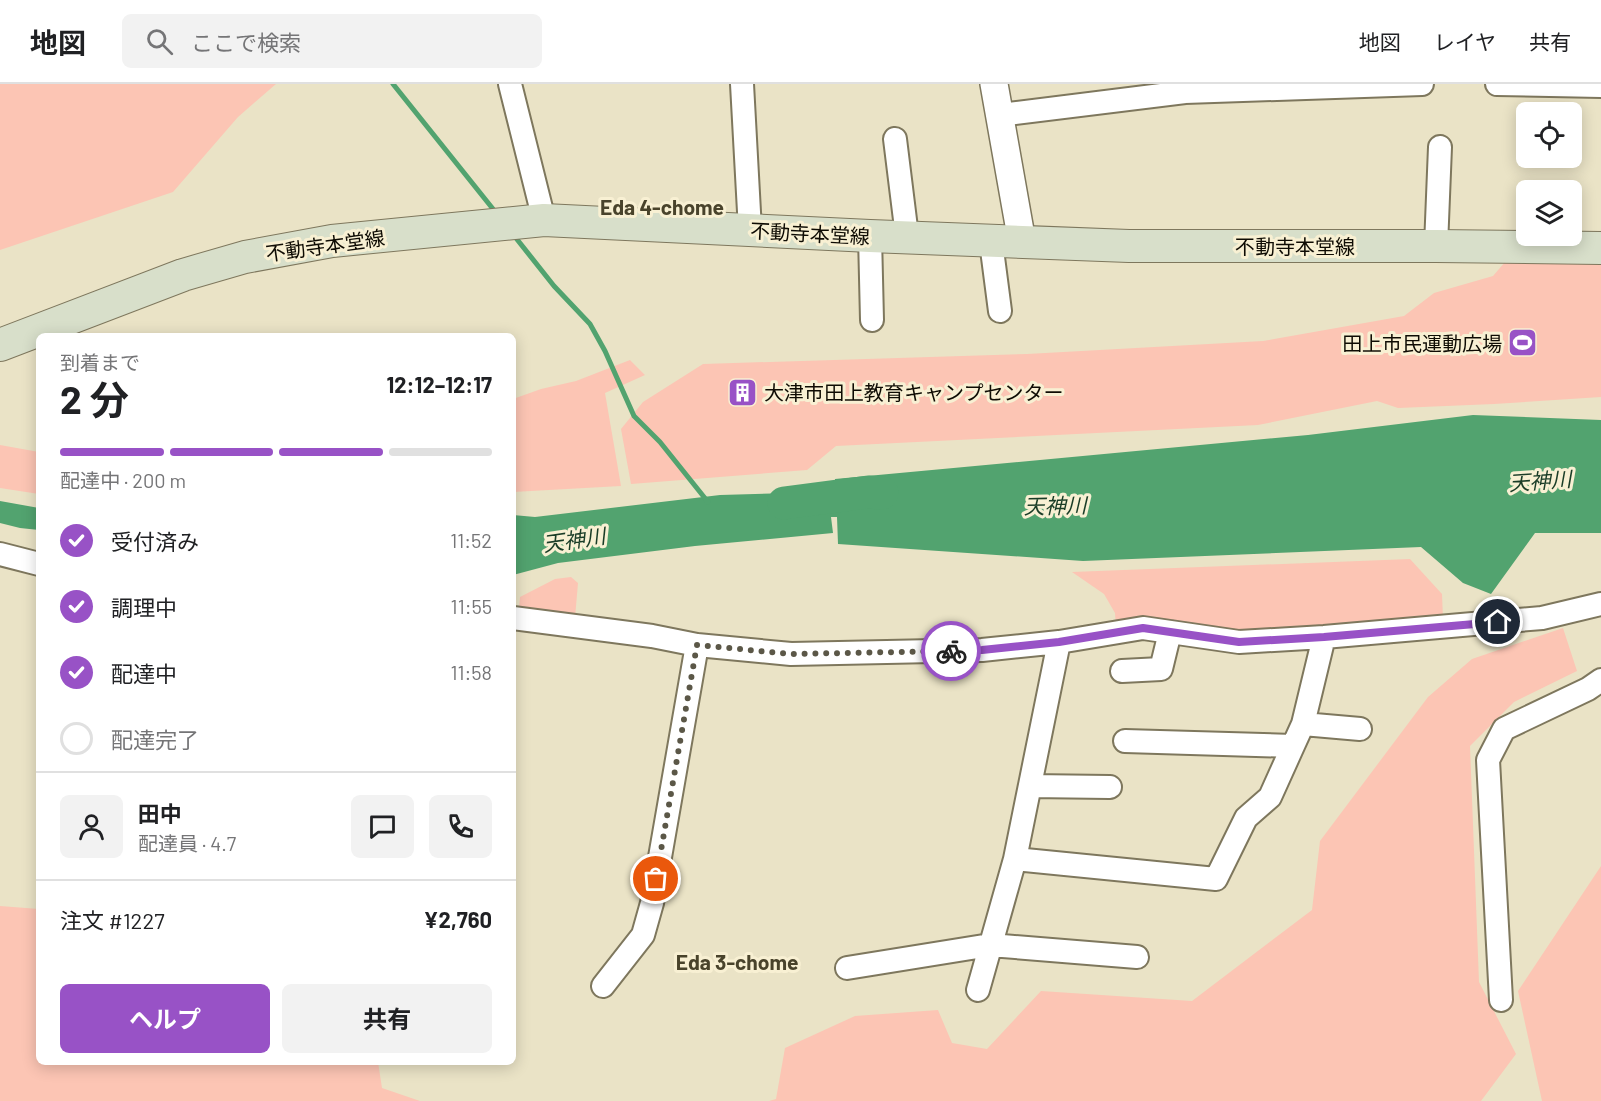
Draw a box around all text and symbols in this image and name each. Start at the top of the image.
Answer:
search box [122,14,542,68]
text: 地図 [30,25,86,59]
icon: search [143,25,176,58]
text: ここで検索 [191,29,301,55]
text: 地図 [1359,29,1401,54]
text: レイヤ [1434,29,1496,54]
text: 共有 [1529,29,1571,54]
map controls [1516,102,1582,246]
button: locate [1516,102,1582,168]
button: layers [1516,180,1582,246]
district label: Eda 4-chome [600,194,724,219]
street label: 不動寺本堂線 [749,218,871,248]
street label: 不動寺本堂線 [264,225,386,265]
street label: 不動寺本堂線 [1235,234,1355,258]
sports icon: 田上市民運動広場 [1507,327,1539,359]
place label: 田上市民運動広場 [1342,331,1502,355]
text: 到着まで [60,350,140,374]
text: 12:12–12:17 [386,371,492,397]
text: 2 分 [60,375,129,422]
building icon: 大津市田上教育キャンプセンター [727,376,759,408]
place label: 大津市田上教育キャンプセンター [764,380,1063,404]
water label: 天神川 [1508,465,1574,495]
text: 配達中 · 200 m [60,468,186,492]
water label: 天神川 [1023,492,1089,518]
water label: 天神川 [541,522,609,556]
icon: check [60,524,93,557]
text: 受付済み [111,528,199,554]
text: 11:52 [450,528,492,552]
icon: check [60,590,93,623]
text: 調理中 [111,594,177,620]
text: 11:55 [451,594,492,618]
pin [1472,596,1523,647]
icon: home [1481,605,1514,638]
courier [921,621,981,681]
icon: bike [935,635,968,668]
icon: check [60,656,93,689]
text: 配達中 [111,660,177,686]
text: 11:58 [450,660,492,684]
text: 配達完了 [111,726,199,752]
button: person [60,795,123,858]
button: chat [351,795,414,858]
button: phone [429,795,492,858]
text: 田中 [138,800,182,826]
text: 配達員 · 4.7 [138,831,236,855]
pin [630,853,681,904]
icon: bag [639,862,672,895]
text: ¥2,760 [423,906,492,932]
text: 注文 #1227 [60,907,165,933]
district label: Eda 3-chome [676,949,798,974]
button: ヘルプ [60,984,270,1053]
button: 共有 [282,984,492,1053]

